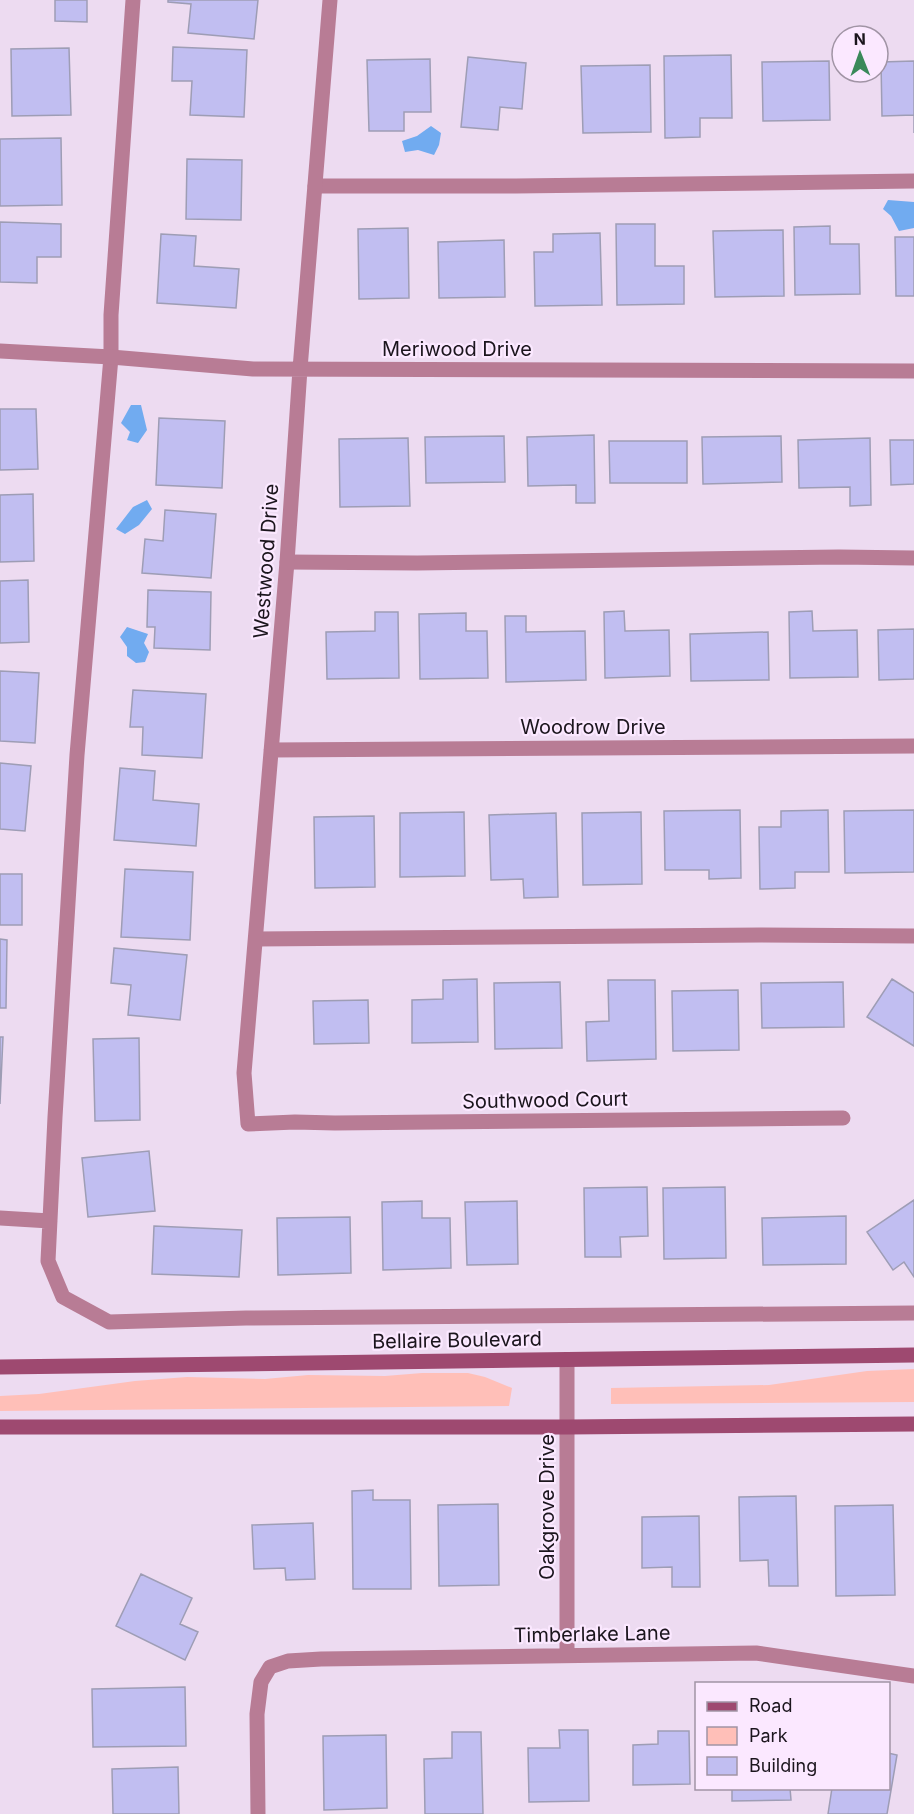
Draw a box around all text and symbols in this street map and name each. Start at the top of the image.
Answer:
north arrow [830,24,890,84]
text: N [853,29,866,49]
street label: Meriwood Drive [382,337,532,361]
street label: Westwood Drive [249,483,283,639]
street label: Woodrow Drive [520,715,666,739]
street label: Southwood Court [462,1087,628,1113]
street label: Bellaire Boulevard [372,1327,542,1353]
street label: Oakgrove Drive [535,1434,559,1580]
street label: Timberlake Lane [513,1621,671,1647]
legend [695,1682,890,1790]
text: Road [749,1695,792,1716]
text: Park [749,1725,788,1746]
text: Building [749,1755,817,1776]

